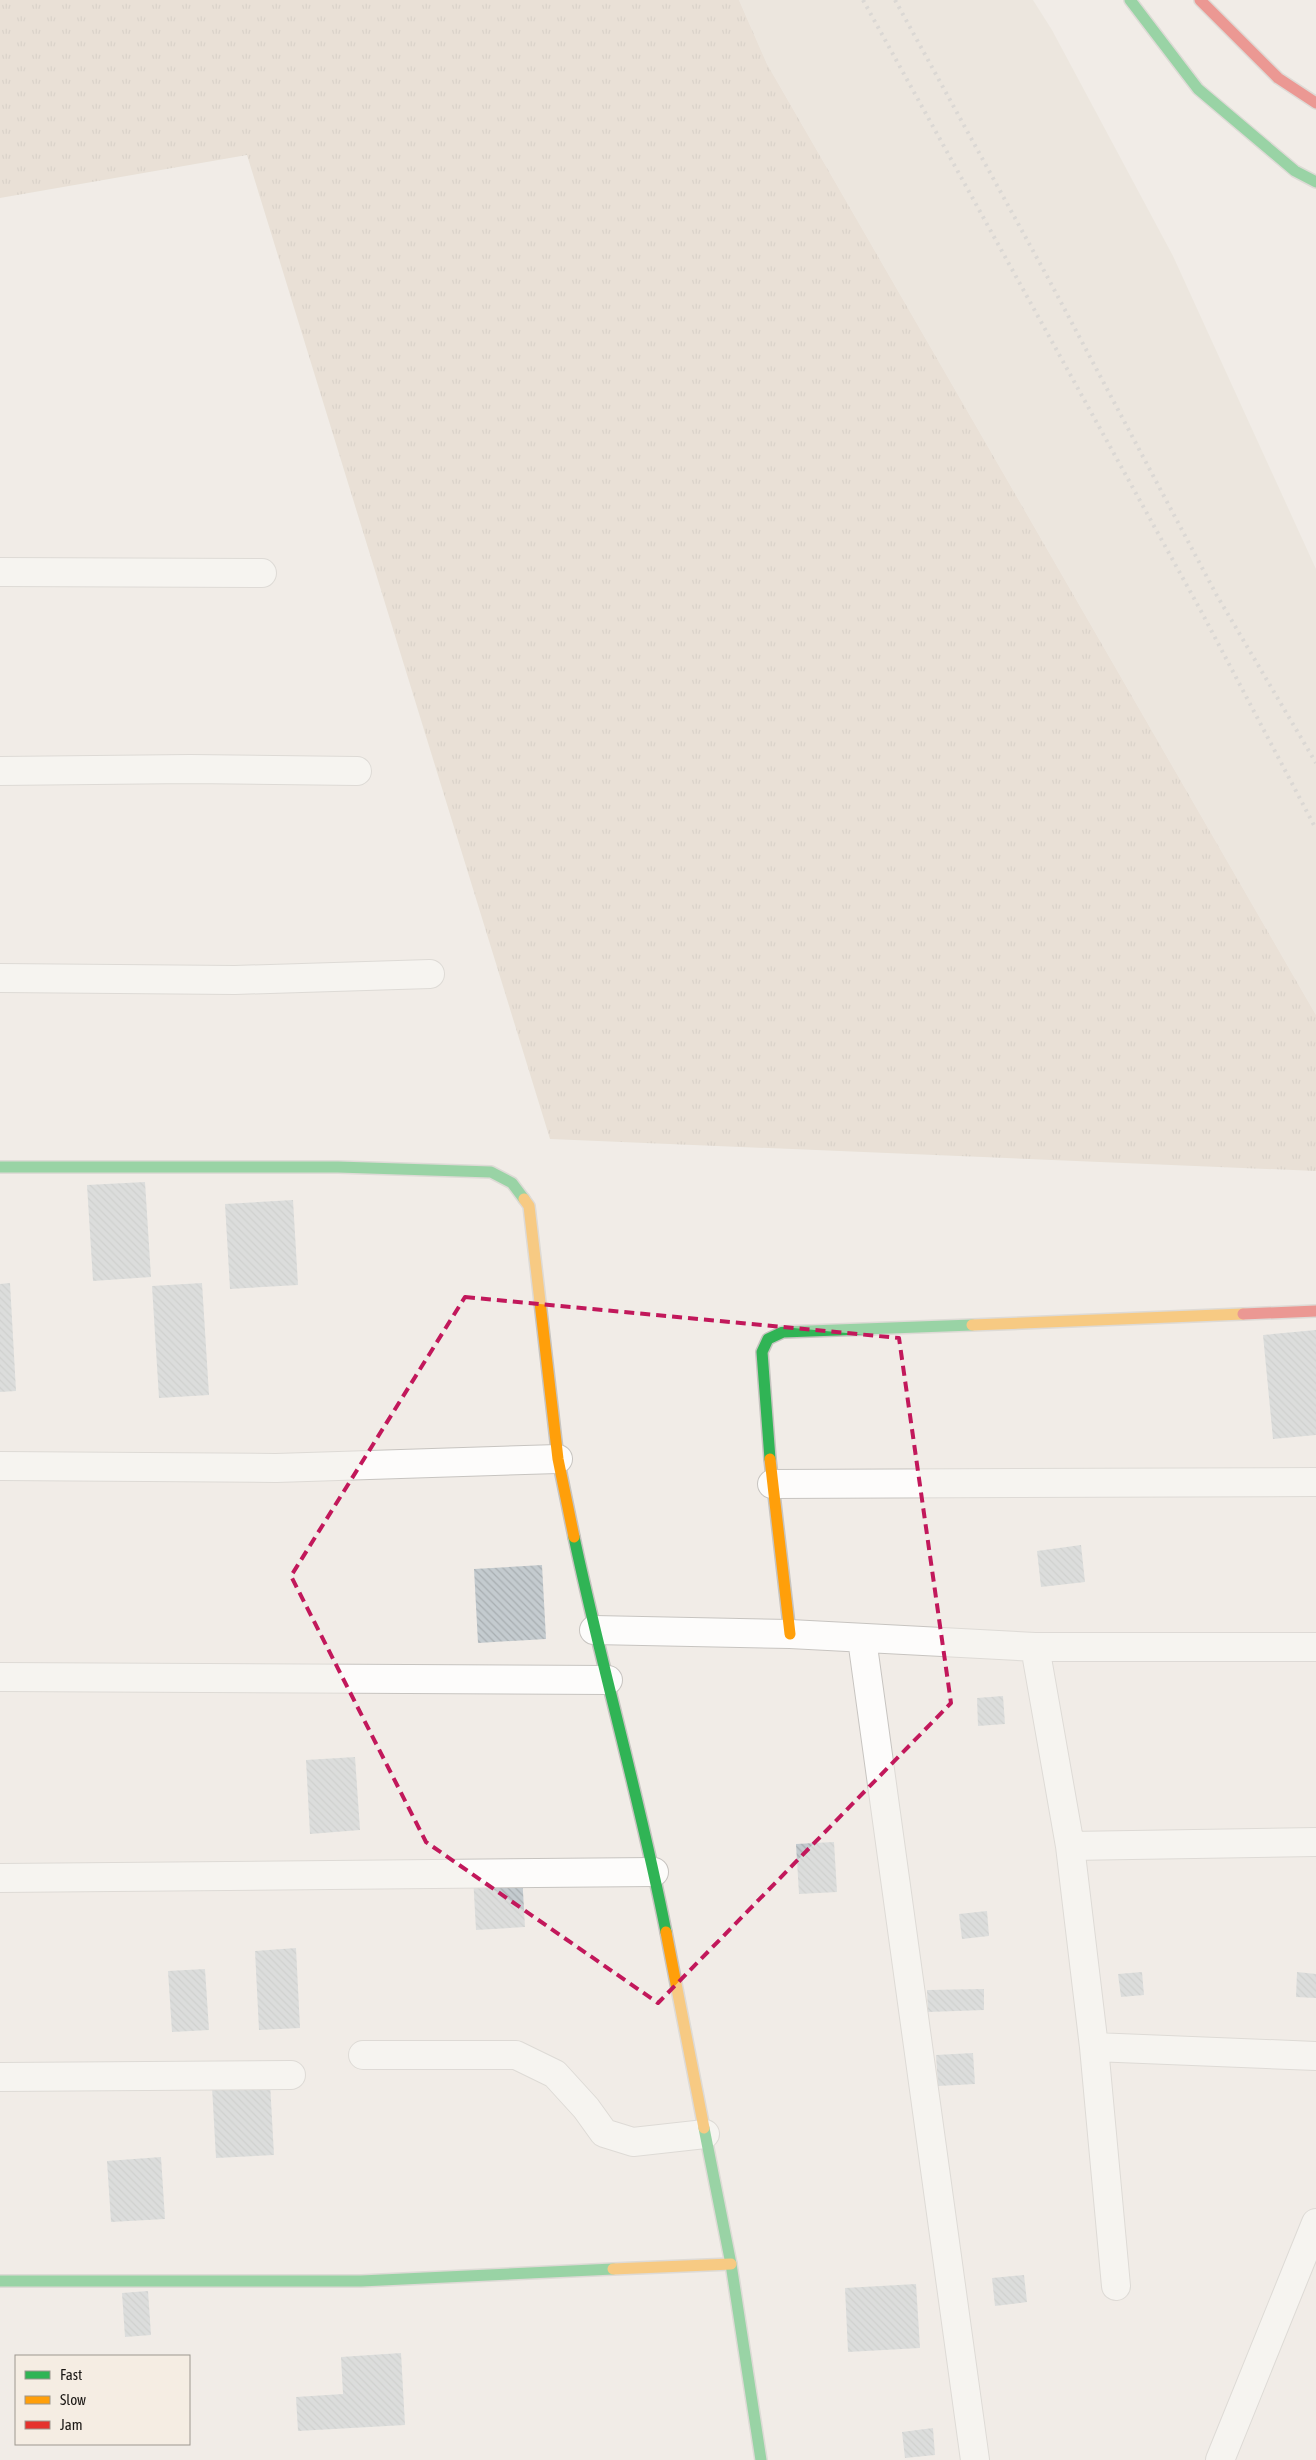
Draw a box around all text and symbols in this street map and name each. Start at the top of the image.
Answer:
legend [15,2355,190,2445]
text: Fast [60,2366,82,2383]
text: Slow [60,2391,86,2408]
text: Jam [60,2416,83,2433]

